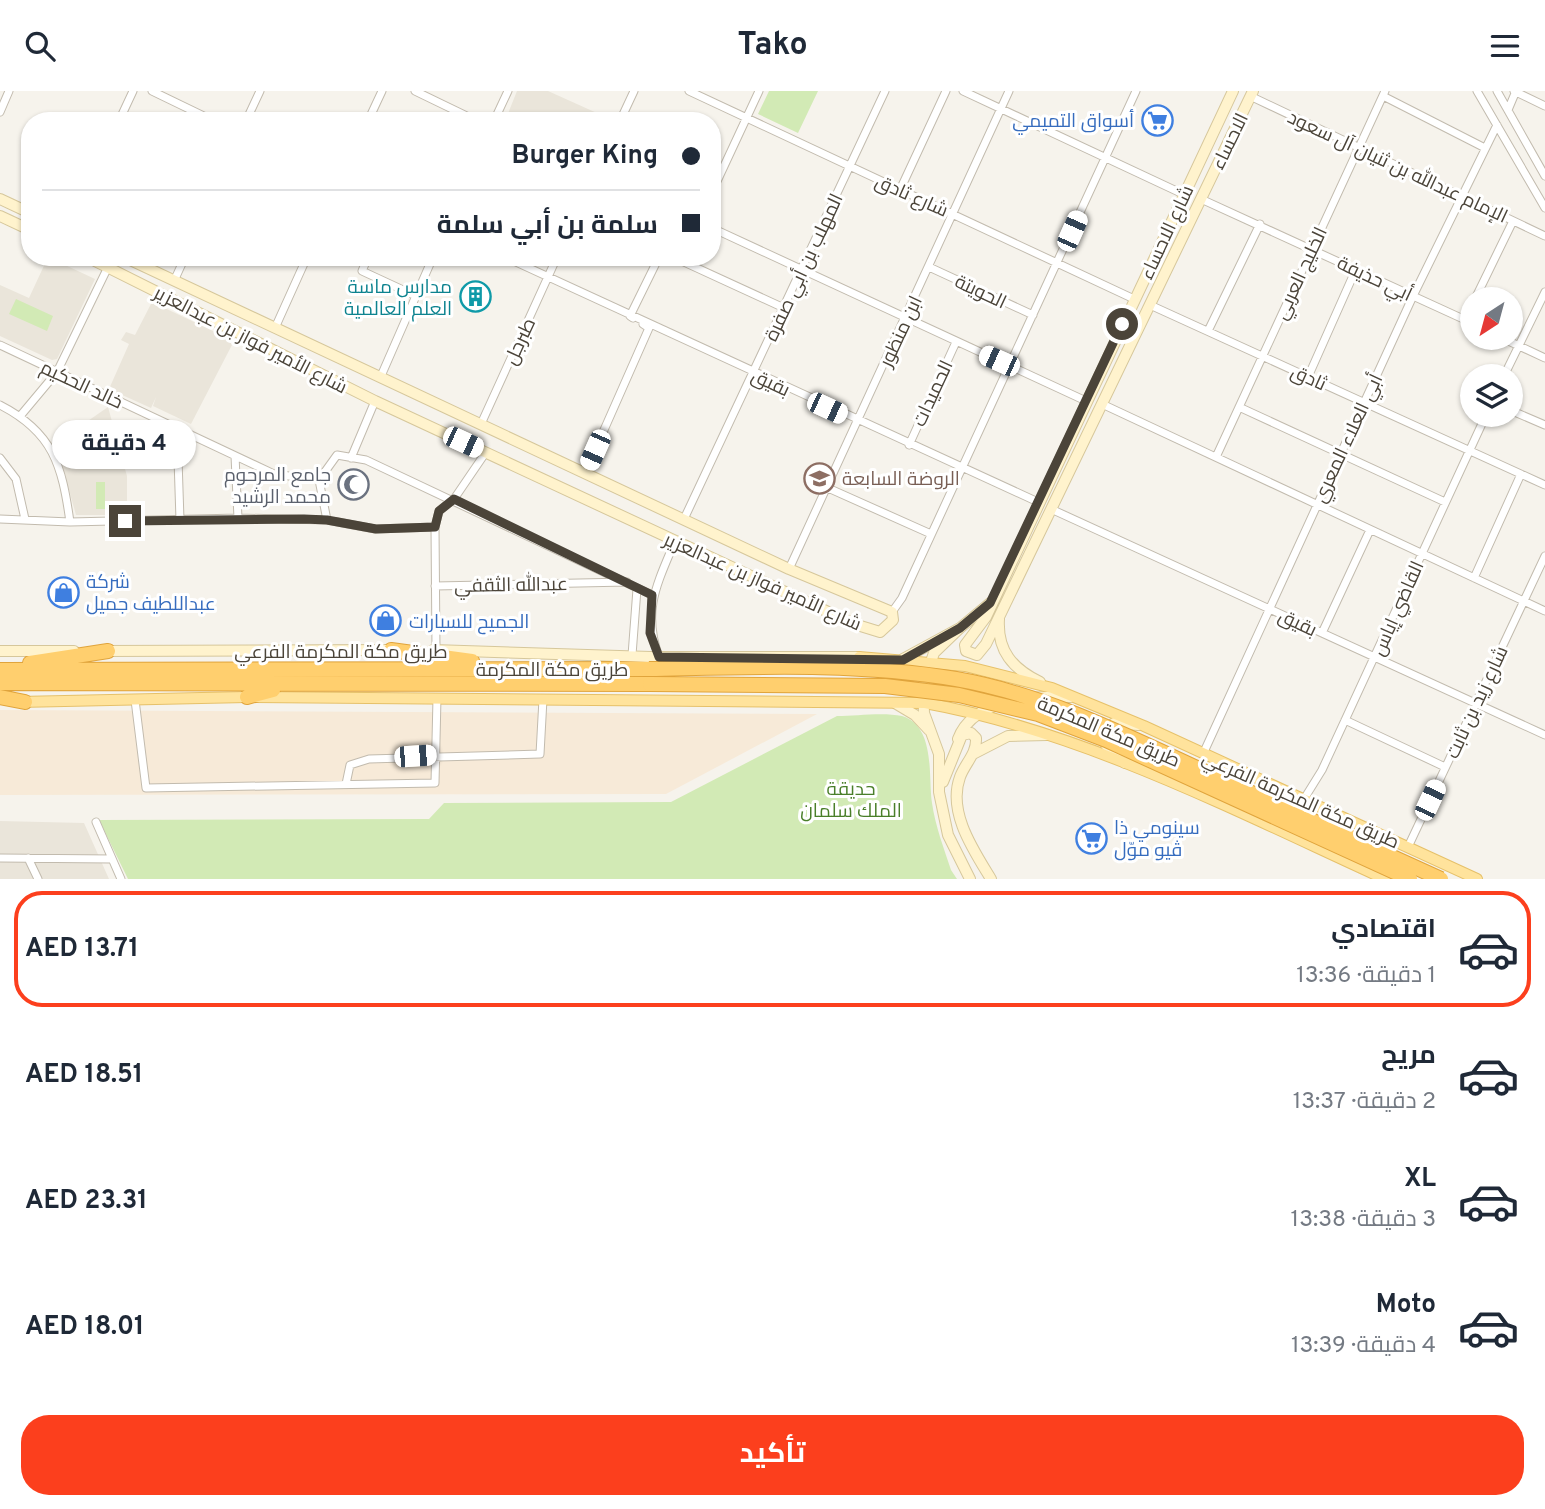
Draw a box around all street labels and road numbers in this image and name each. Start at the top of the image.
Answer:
street label: الإمام عبدالله بن ثنيان آل سعود [1283,104,1512,229]
street label: الاحساء [1207,110,1255,174]
street label: شارع ثادق [871,170,951,224]
street label: شارع الاحساء [1135,182,1200,284]
street label: المهلب بن أبي صفرة [759,190,850,346]
street label: الخليج العربي [1270,224,1335,324]
street label: أبي حذيفة [1332,251,1416,309]
street label: الحويتة [950,270,1010,315]
street label: شارع الأمير فواز بن عبدالعزير [148,281,351,400]
street label: ابن منظور [874,292,929,372]
street label: طبرجل [500,314,542,369]
street label: خالد الحكيم [36,356,126,415]
street label: الحميدات [908,357,960,431]
street label: ثادق [1287,360,1330,397]
street label: بقيق [747,365,793,403]
street label: أبي العلاء المعري [1308,370,1390,508]
street label: شارع الأمير فواز بن عبدالعزير [659,528,865,637]
street label: القاضي إياس [1367,558,1431,660]
street label: عبدالله الثقفي [454,571,568,600]
street label: بقيق [1274,605,1320,643]
street label: طريق مكة المكرمة الفرعي [234,641,448,666]
street label: شارع زيد بن ثابت [1441,643,1514,763]
street label: طريق مكة المكرمة [476,659,628,683]
street label: طريق مكة المكرمة [1033,692,1183,774]
street label: طريق مكة المكرمة الفرعي [1197,746,1402,856]

